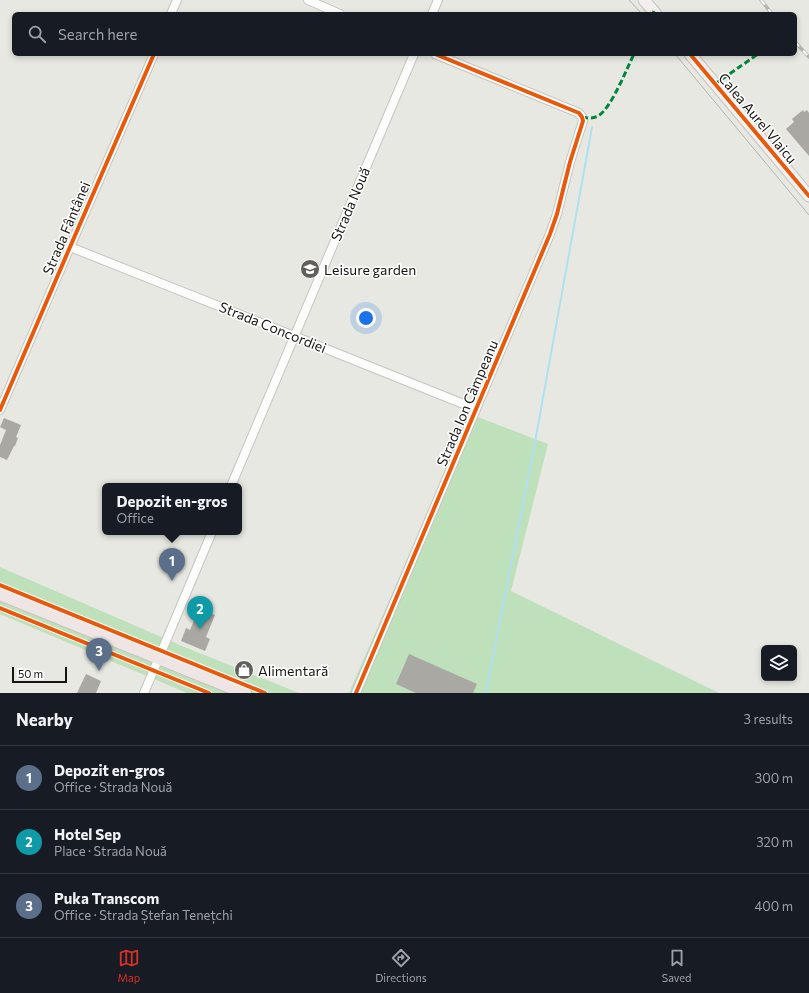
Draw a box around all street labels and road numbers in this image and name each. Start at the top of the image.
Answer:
street label: Calea Aurel Vlaicu [715,69,801,167]
street label: Strada Nouă [327,164,373,244]
street label: Strada Fântânei [39,179,93,277]
street label: Strada Concordiei [217,298,329,356]
street label: Strada Ion Câmpeanu [433,337,501,469]

